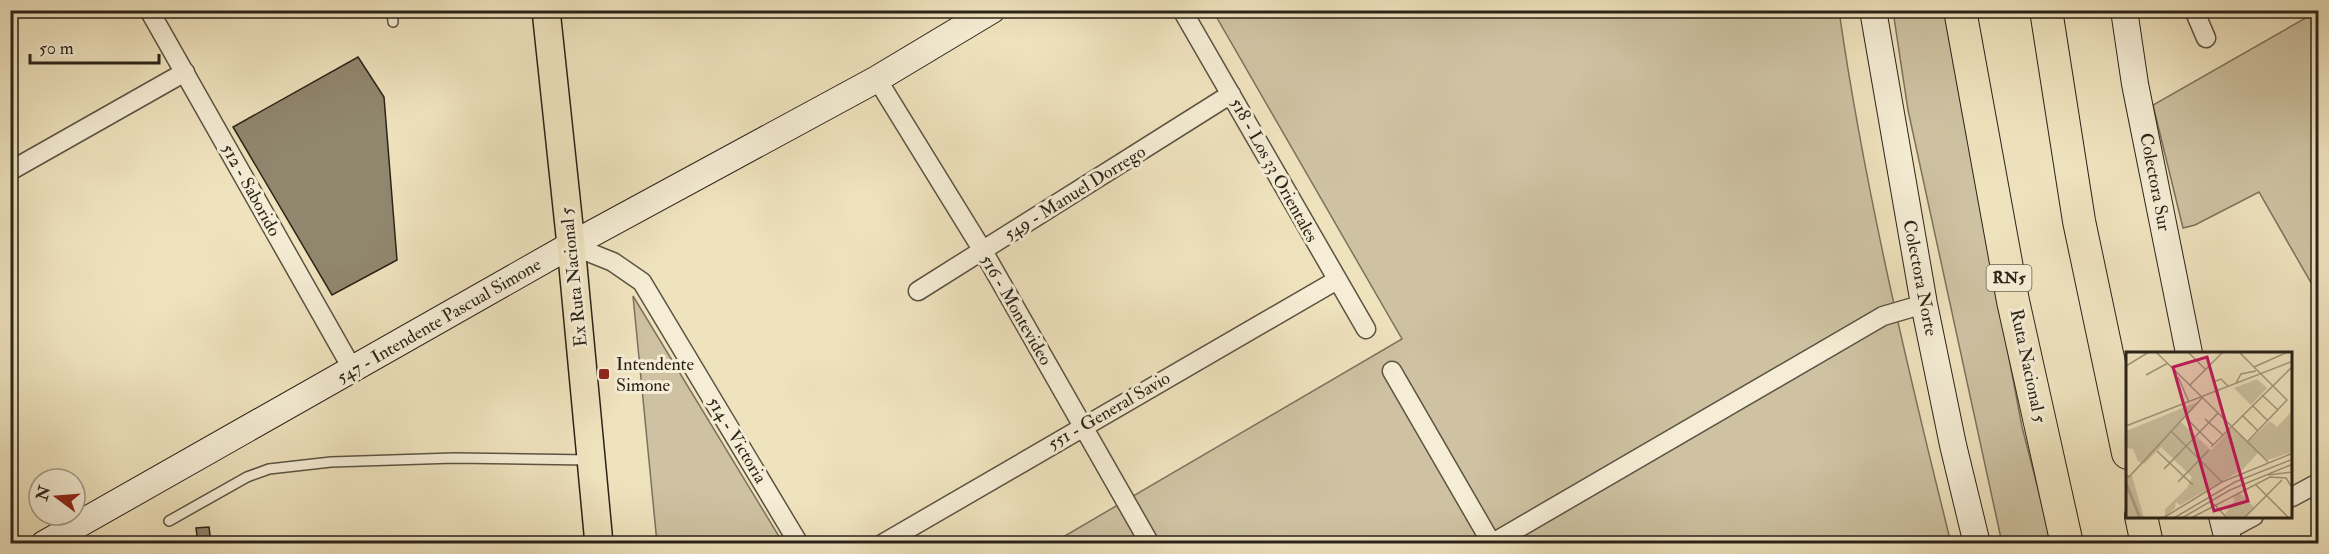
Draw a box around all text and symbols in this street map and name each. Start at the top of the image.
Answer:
scale bar [30,27,159,65]
text: 50 m [39,37,74,60]
street label: 518 - Los 33 Orientales [1225,94,1323,246]
street label: Colectora Sur [2134,131,2176,233]
street label: 512 - Saborido [216,140,286,241]
street label: 549 - Manuel Dorrego [1000,140,1150,246]
street label: Ex Ruta Nacional 5 [555,206,593,348]
street label: Colectora Norte [1897,218,1943,339]
street label: 516 - Montevideo [975,250,1057,370]
street label: 547 - Intendente Pascual Simone [333,253,546,389]
road number: RN5 [1986,265,2032,291]
street label: Ruta Nacional 5 [2005,307,2051,425]
inset map [2126,352,2293,518]
place label: Intendente Simone [616,353,694,397]
street label: 551 - General Savio [1044,366,1175,455]
marker: Intendente Simone [597,367,611,381]
street label: 514 - Victoria [702,392,772,488]
north arrow [27,467,87,527]
text: N [32,483,55,504]

